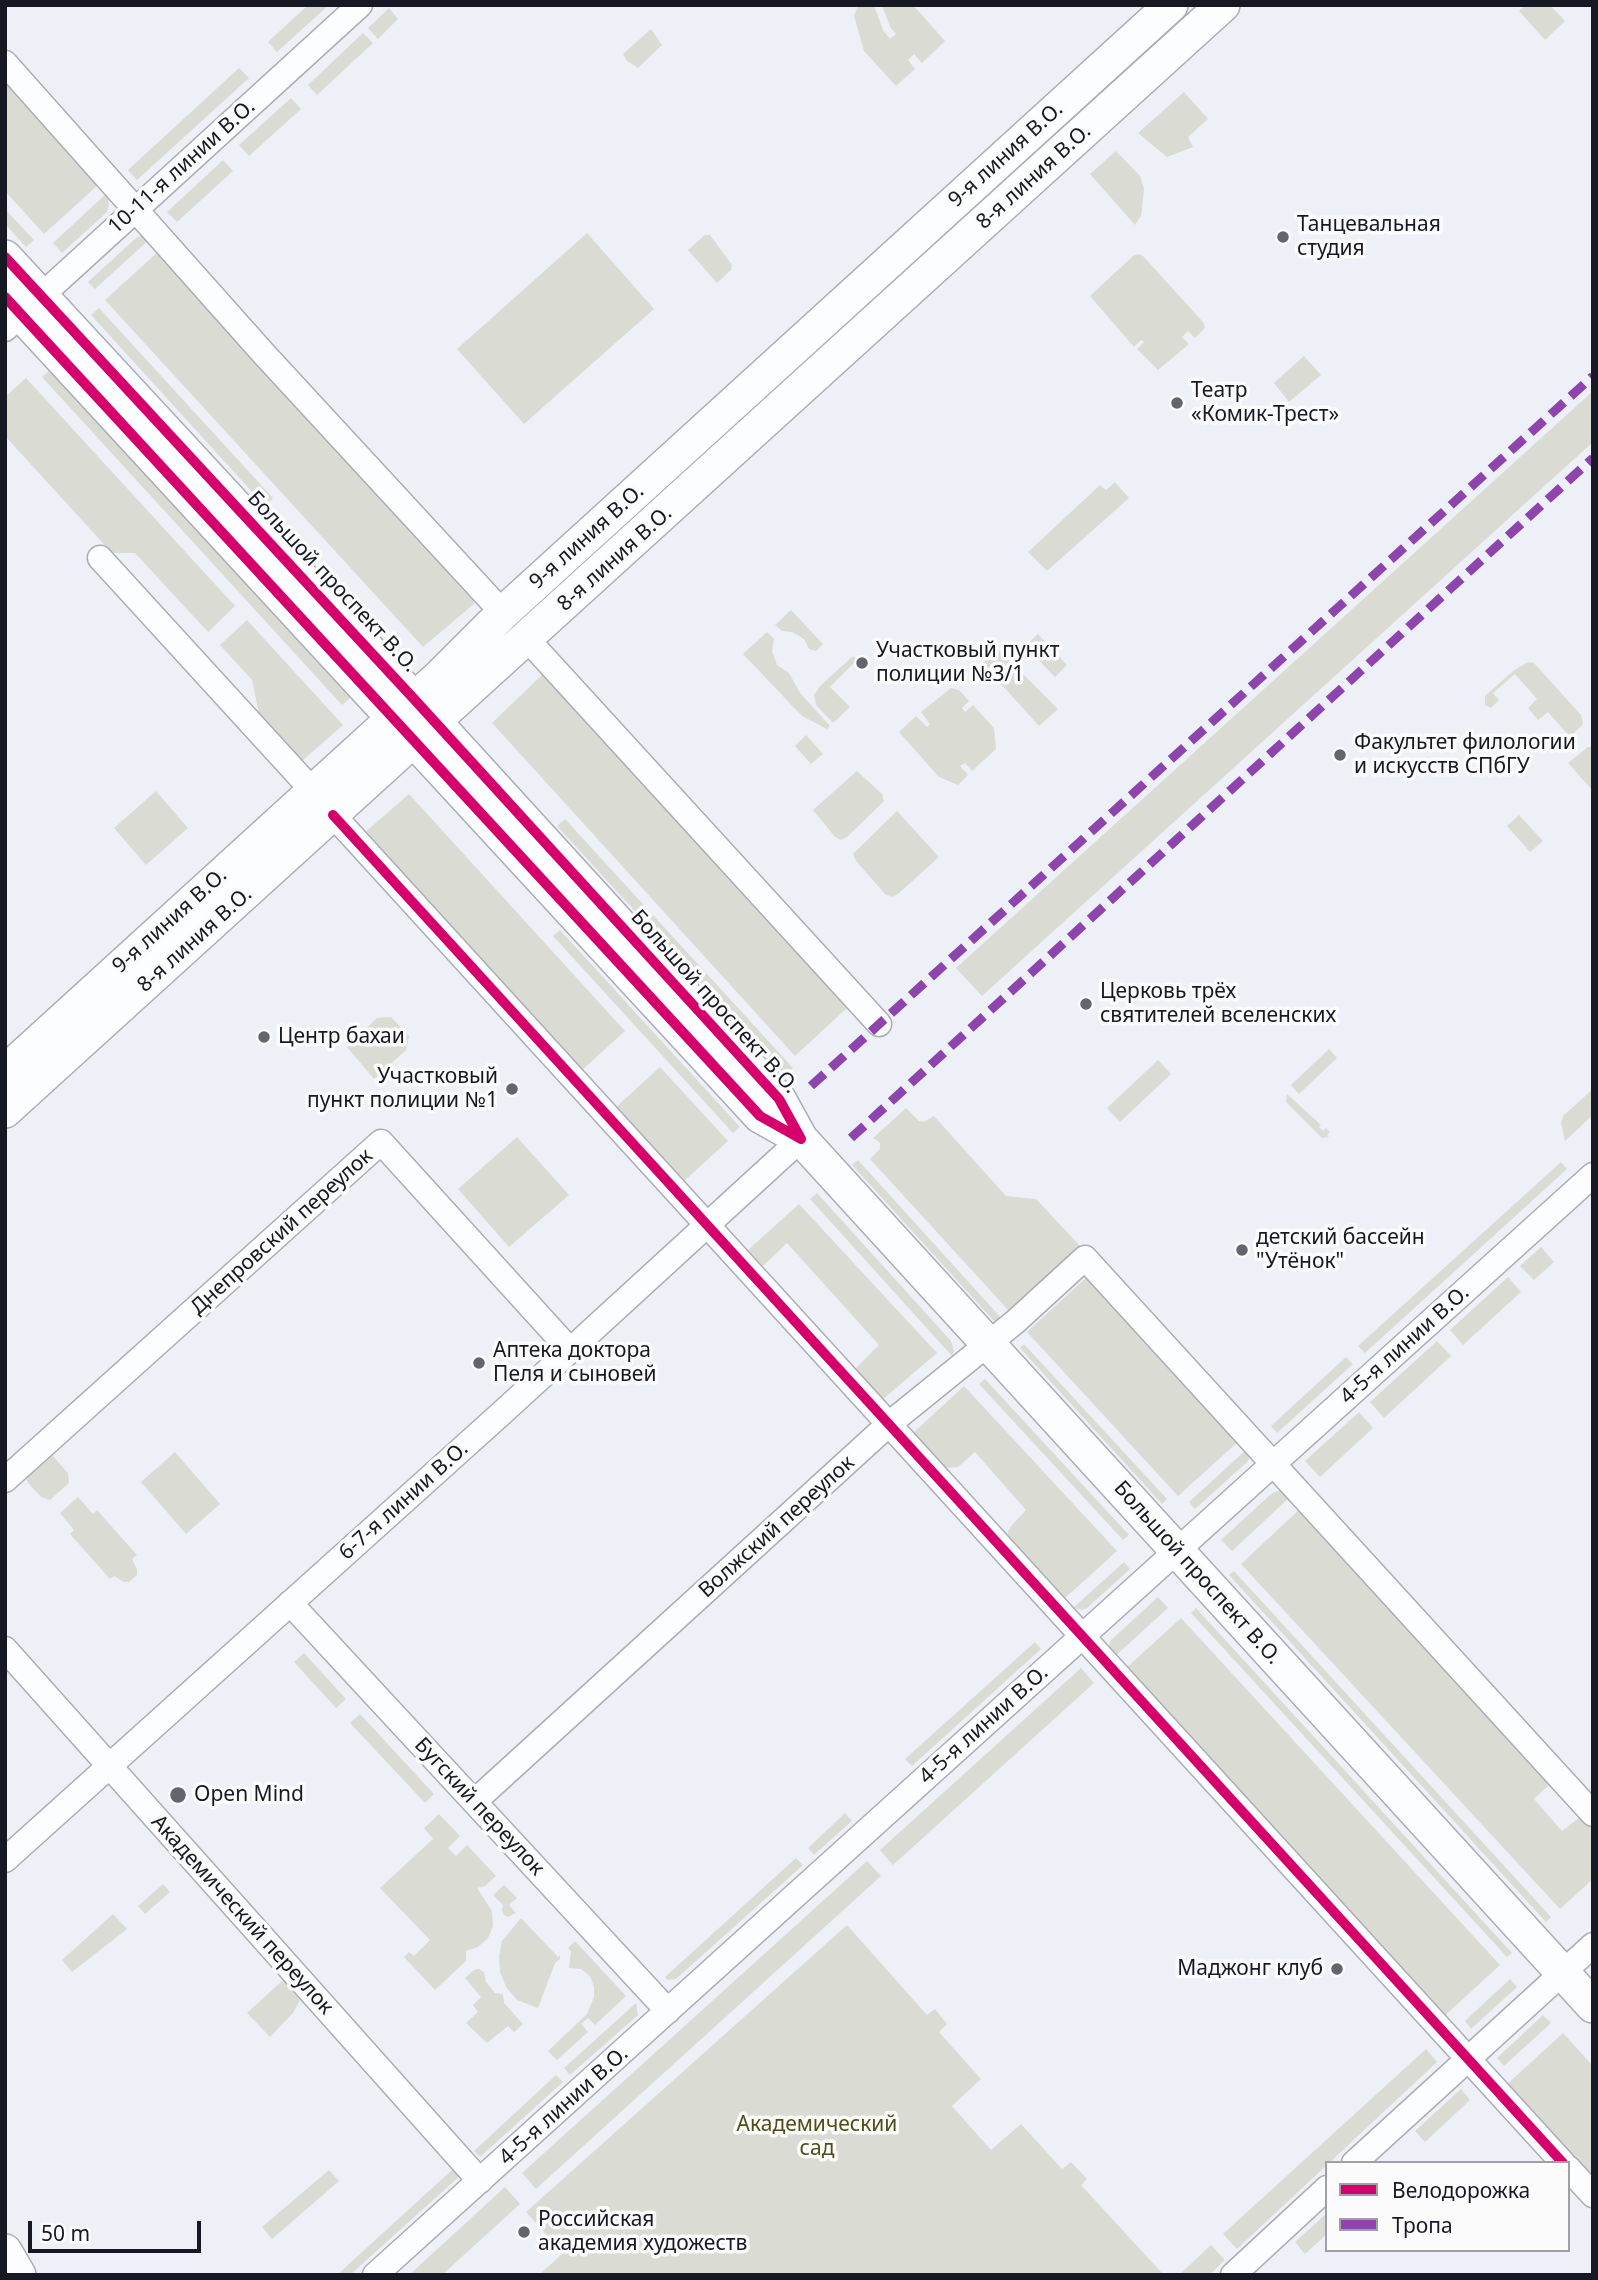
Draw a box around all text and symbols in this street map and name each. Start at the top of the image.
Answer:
street label: 10-11-я линии В.О. [103,94,261,240]
street label: 9-я линия В.О. [944,97,1068,213]
street label: 8-я линия В.О. [972,119,1096,235]
place label: Танцевальная студия [1297,212,1441,262]
marker: Танцевальная студия [1275,229,1291,245]
place label: Театр «Комик-Трест» [1191,378,1339,428]
marker: Театр «Комик-Трест» [1169,395,1185,411]
street label: 9-я линия В.О. [525,479,649,595]
street label: Большой проспект В.О. [242,486,422,678]
street label: 8-я линия В.О. [553,501,677,617]
place label: Участковый пункт полиции №3/1 [876,638,1059,688]
marker: Участковый пункт полиции №3/1 [854,655,870,671]
place label: Факультет филологии и искусств СПбГУ [1354,730,1576,780]
marker: Факультет филологии и искусств СПбГУ [1332,747,1348,763]
street label: 9-я линия В.О. [108,863,232,979]
street label: 8-я линия В.О. [133,882,257,998]
street label: Большой проспект В.О. [625,905,803,1099]
place label: Церковь трёх святителей вселенских [1100,979,1336,1029]
marker: Церковь трёх святителей вселенских [1078,996,1094,1012]
place label: Центр бахаи [278,1024,405,1050]
marker: Центр бахаи [256,1029,272,1045]
place label: Участковый пункт полиции №1 [307,1064,498,1114]
marker: Участковый пункт полиции №1 [504,1081,520,1097]
street label: Днепровский переулок [186,1144,378,1320]
place label: детский бассейн "Утёнок" [1256,1225,1425,1275]
marker: детский бассейн "Утёнок" [1234,1242,1250,1258]
street label: 4-5-я линии В.О. [1335,1280,1475,1410]
place label: Аптека доктора Пеля и сыновей [493,1338,656,1388]
marker: Аптека доктора Пеля и сыновей [471,1355,487,1371]
street label: 6-7-я линии В.О. [334,1436,474,1566]
street label: Волжский переулок [694,1451,860,1603]
street label: Большой проспект В.О. [1108,1476,1286,1670]
street label: 4-5-я линии В.О. [914,1660,1054,1790]
street label: Бугский переулок [409,1733,549,1881]
place label: Open Mind [194,1782,304,1808]
marker: Open Mind [168,1785,188,1805]
street label: Академический переулок [146,1810,338,2020]
place label: Маджонг клуб [1177,1956,1323,1982]
marker: Маджонг клуб [1329,1961,1345,1977]
street label: 4-5-я линии В.О. [494,2041,634,2171]
park label: Академический сад [737,2112,897,2162]
legend [1325,2161,1570,2252]
text: Велодорожка [1392,2176,1530,2204]
scale bar [32,2206,205,2250]
place label: Российская академия художеств [538,2207,747,2257]
text: Тропа [1392,2211,1453,2239]
text: 50 m [41,2219,90,2247]
marker: Российская академия художеств [516,2224,532,2240]

